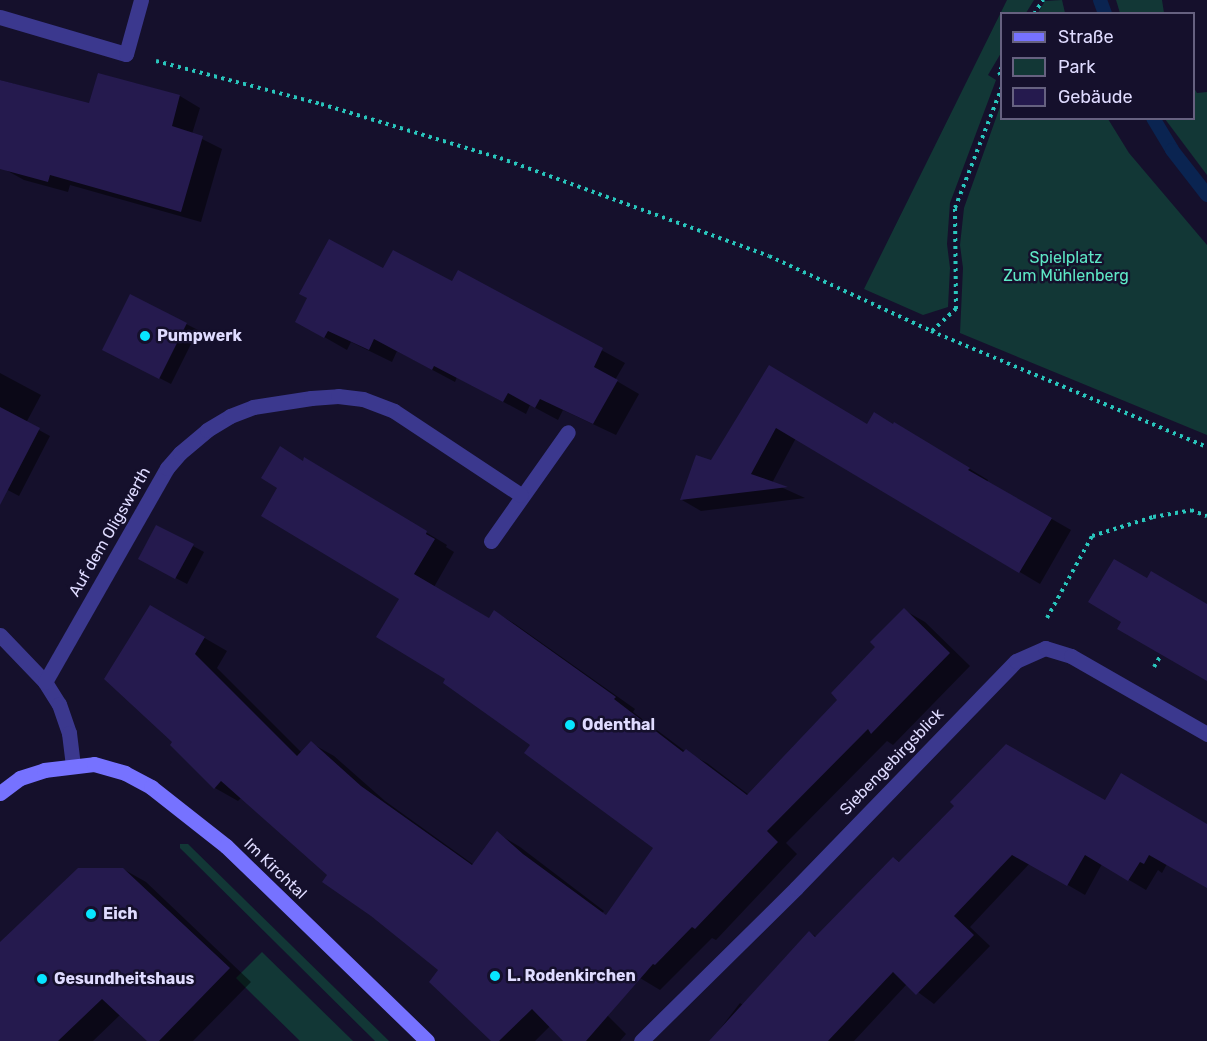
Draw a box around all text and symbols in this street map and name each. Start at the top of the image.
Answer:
legend [1000,12,1195,120]
text: Straße [1058,26,1114,48]
text: Park [1058,56,1095,78]
text: Gebäude [1058,86,1133,108]
park label: Spielplatz Zum Mühlenberg [1003,248,1129,286]
place label: Pumpwerk [157,326,242,346]
marker: Pumpwerk [138,329,152,343]
street label: Auf dem Oligswerth [65,464,155,600]
street label: Siebengebirgsblick [836,705,948,819]
place label: Odenthal [582,715,655,735]
marker: Odenthal [563,718,577,732]
street label: Im Kirchtal [240,835,310,903]
place label: Eich [103,904,138,924]
marker: Eich [84,907,98,921]
place label: L. Rodenkirchen [507,966,636,986]
place label: Gesundheitshaus [54,969,194,989]
marker: L. Rodenkirchen [488,969,502,983]
marker: Gesundheitshaus [35,972,49,986]

